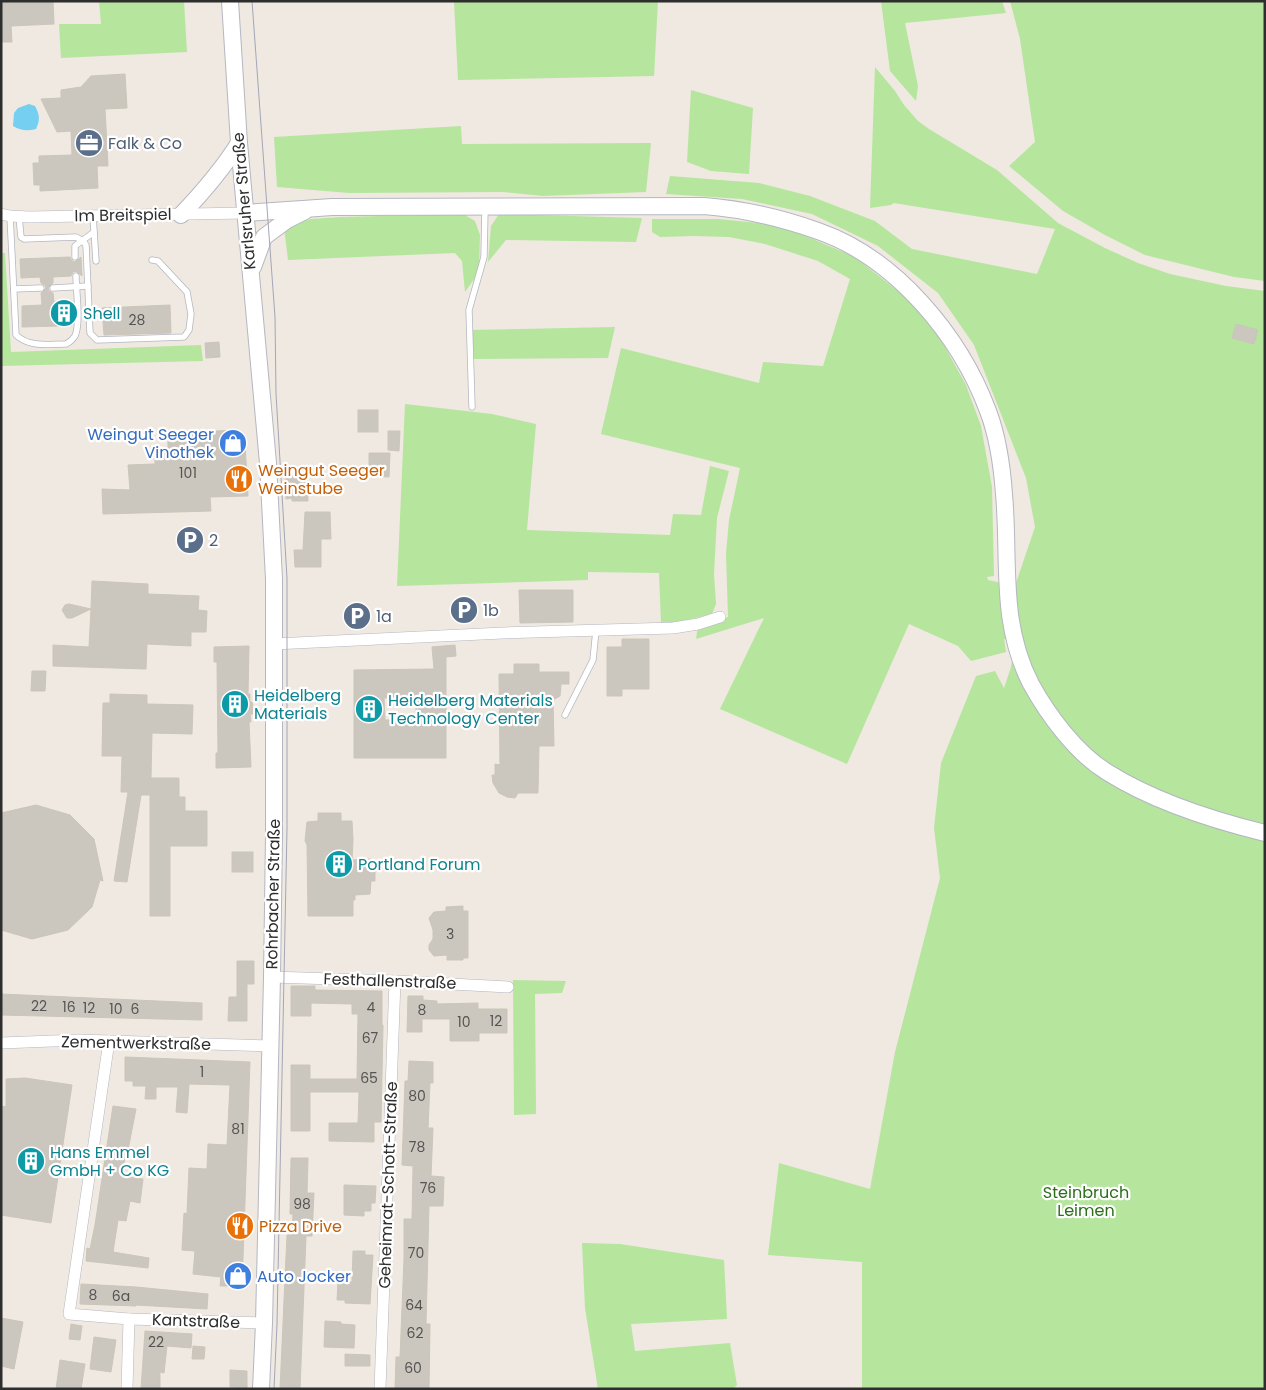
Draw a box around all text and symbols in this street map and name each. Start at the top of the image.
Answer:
office icon: Falk & Co [74,128,104,158]
street label: Karlsruher Straße [227,131,261,271]
place label: Falk & Co [108,132,182,155]
street label: Im Breitspiel [74,203,172,227]
building icon: Shell [49,298,79,328]
place label: Shell [83,302,120,325]
house number: 28 [129,310,146,330]
place label: Weingut Seeger Vinothek [87,423,215,464]
shop icon: Weingut Seeger Vinothek [218,428,248,458]
place label: Weingut Seeger Weinstube [258,459,385,500]
house number: 101 [179,463,197,483]
restaurant icon: Weingut Seeger Weinstube [224,464,254,494]
parking icon: 2 [175,525,205,555]
place label: 2 [209,529,218,552]
parking icon: 1b [449,595,479,625]
place label: 1b [483,599,499,622]
parking icon: 1a [342,601,372,631]
place label: 1a [376,605,392,628]
place label: Heidelberg Materials [254,684,341,725]
building icon: Heidelberg Materials [220,689,250,719]
place label: Heidelberg Materials Technology Center [388,689,553,730]
building icon: Heidelberg Materials Technology Center [354,694,384,724]
street label: Rohrbacher Straße [260,818,286,970]
building icon: Portland Forum [324,849,354,879]
place label: Portland Forum [358,853,480,876]
house number: 3 [446,924,454,944]
street label: Festhallenstraße [323,967,457,995]
house number: 22 [31,996,47,1016]
house number: 16 [62,997,76,1017]
house number: 4 [367,997,376,1017]
house number: 12 [83,998,95,1018]
house number: 10 [109,999,123,1019]
house number: 6 [131,999,140,1019]
house number: 8 [418,1000,427,1020]
house number: 12 [490,1011,502,1031]
house number: 10 [457,1012,471,1032]
house number: 67 [362,1028,379,1048]
street label: Zementwerkstraße [61,1030,211,1056]
house number: 1 [200,1062,204,1082]
house number: 65 [360,1068,378,1088]
street label: Geheimrat-Schott-Straße [373,1081,403,1289]
house number: 80 [408,1086,426,1106]
house number: 81 [231,1119,245,1139]
house number: 78 [409,1137,425,1157]
place label: Hans Emmel GmbH + Co KG [50,1141,169,1182]
building icon: Hans Emmel GmbH + Co KG [16,1146,46,1176]
house number: 76 [420,1178,436,1198]
park label: Steinbruch Leimen [1043,1181,1129,1222]
house number: 98 [293,1194,311,1214]
restaurant icon: Pizza Drive [225,1211,255,1241]
place label: Pizza Drive [259,1215,342,1238]
house number: 70 [408,1243,424,1263]
shop icon: Auto Jocker [223,1261,253,1291]
place label: Auto Jocker [257,1265,351,1288]
house number: 8 [89,1285,98,1305]
house number: 6a [112,1286,130,1306]
house number: 64 [405,1295,423,1315]
street label: Kantstraße [152,1308,241,1334]
house number: 62 [407,1323,423,1343]
house number: 22 [148,1332,164,1352]
house number: 60 [404,1358,422,1378]

